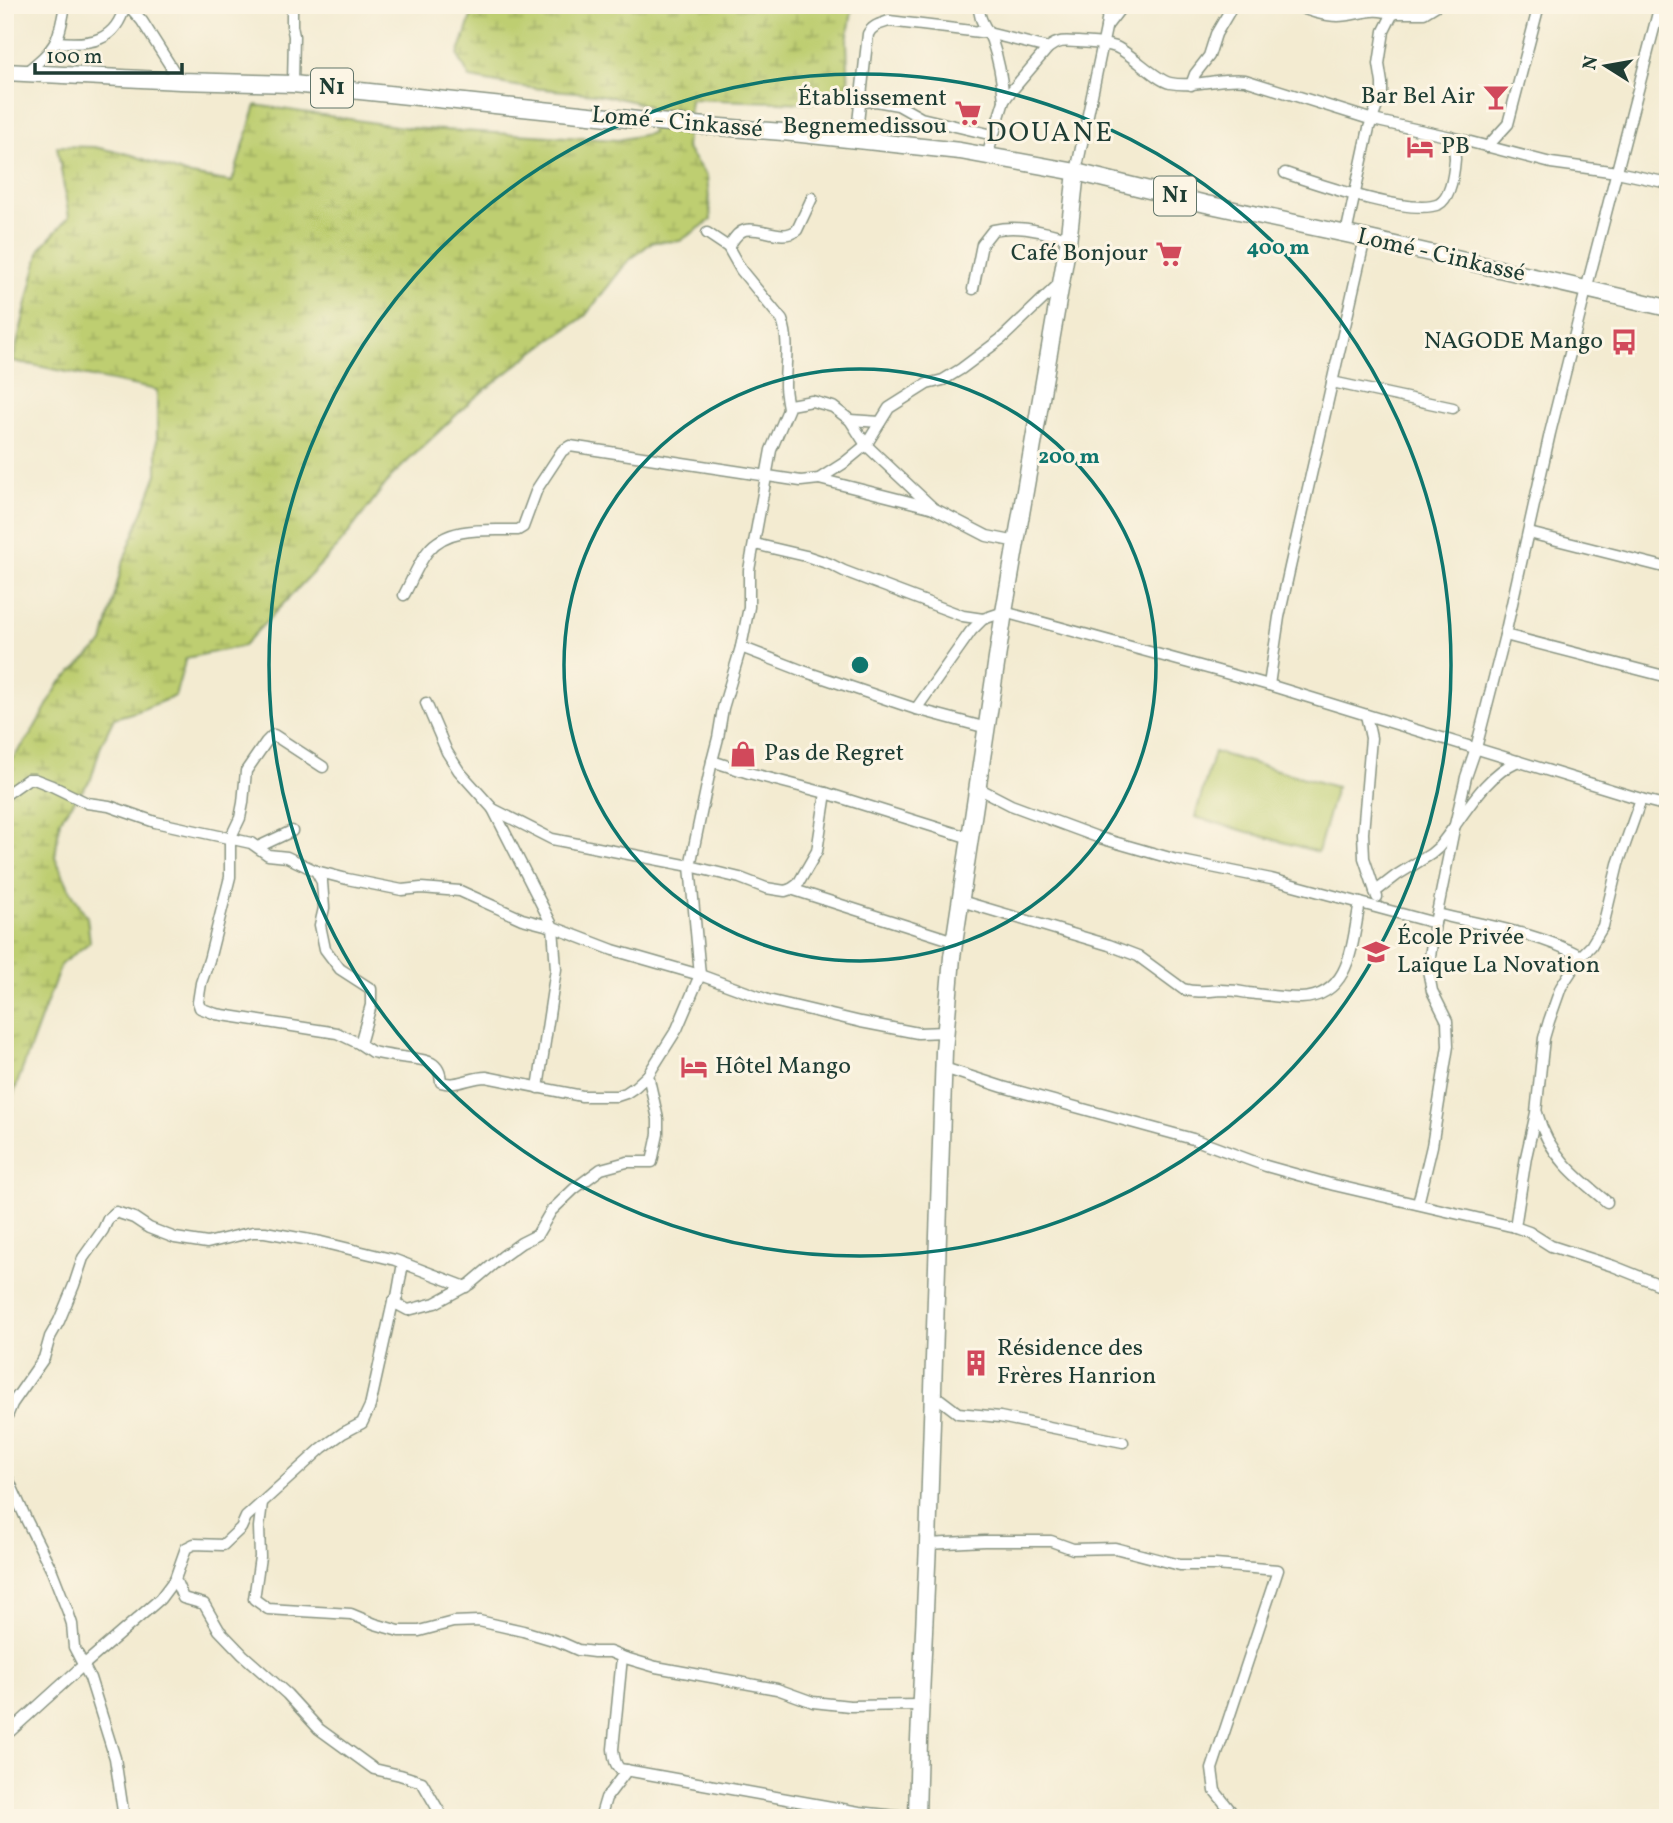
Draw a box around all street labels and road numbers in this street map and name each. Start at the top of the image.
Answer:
road number: N1 [311,68,353,108]
street label: Lomé - Cinkassé [590,99,764,147]
road number: N1 [1154,176,1196,216]
street label: Lomé - Cinkassé [1354,220,1528,292]

